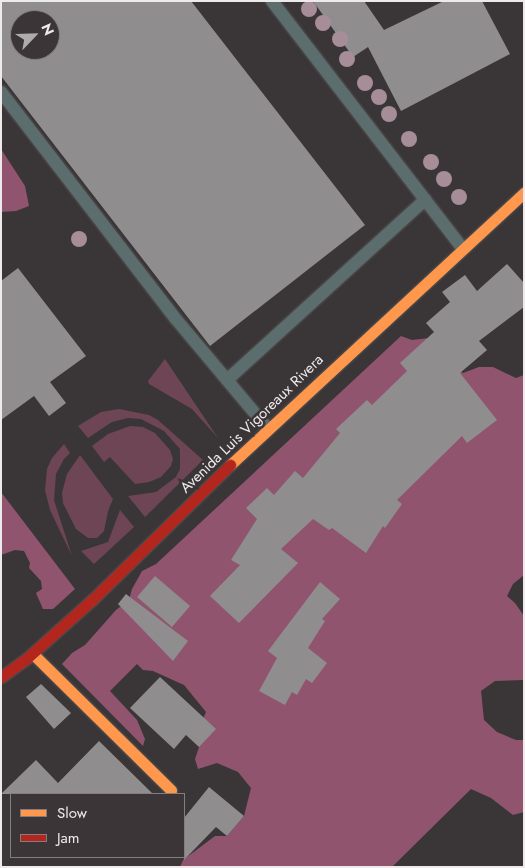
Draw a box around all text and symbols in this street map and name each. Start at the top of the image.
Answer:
north arrow [10,10,60,60]
text: N [36,20,59,38]
street label: Avenida Luis Vigoreaux Rivera [177,351,327,497]
legend [10,793,185,858]
text: Slow [57,802,87,824]
text: Jam [57,827,80,849]

